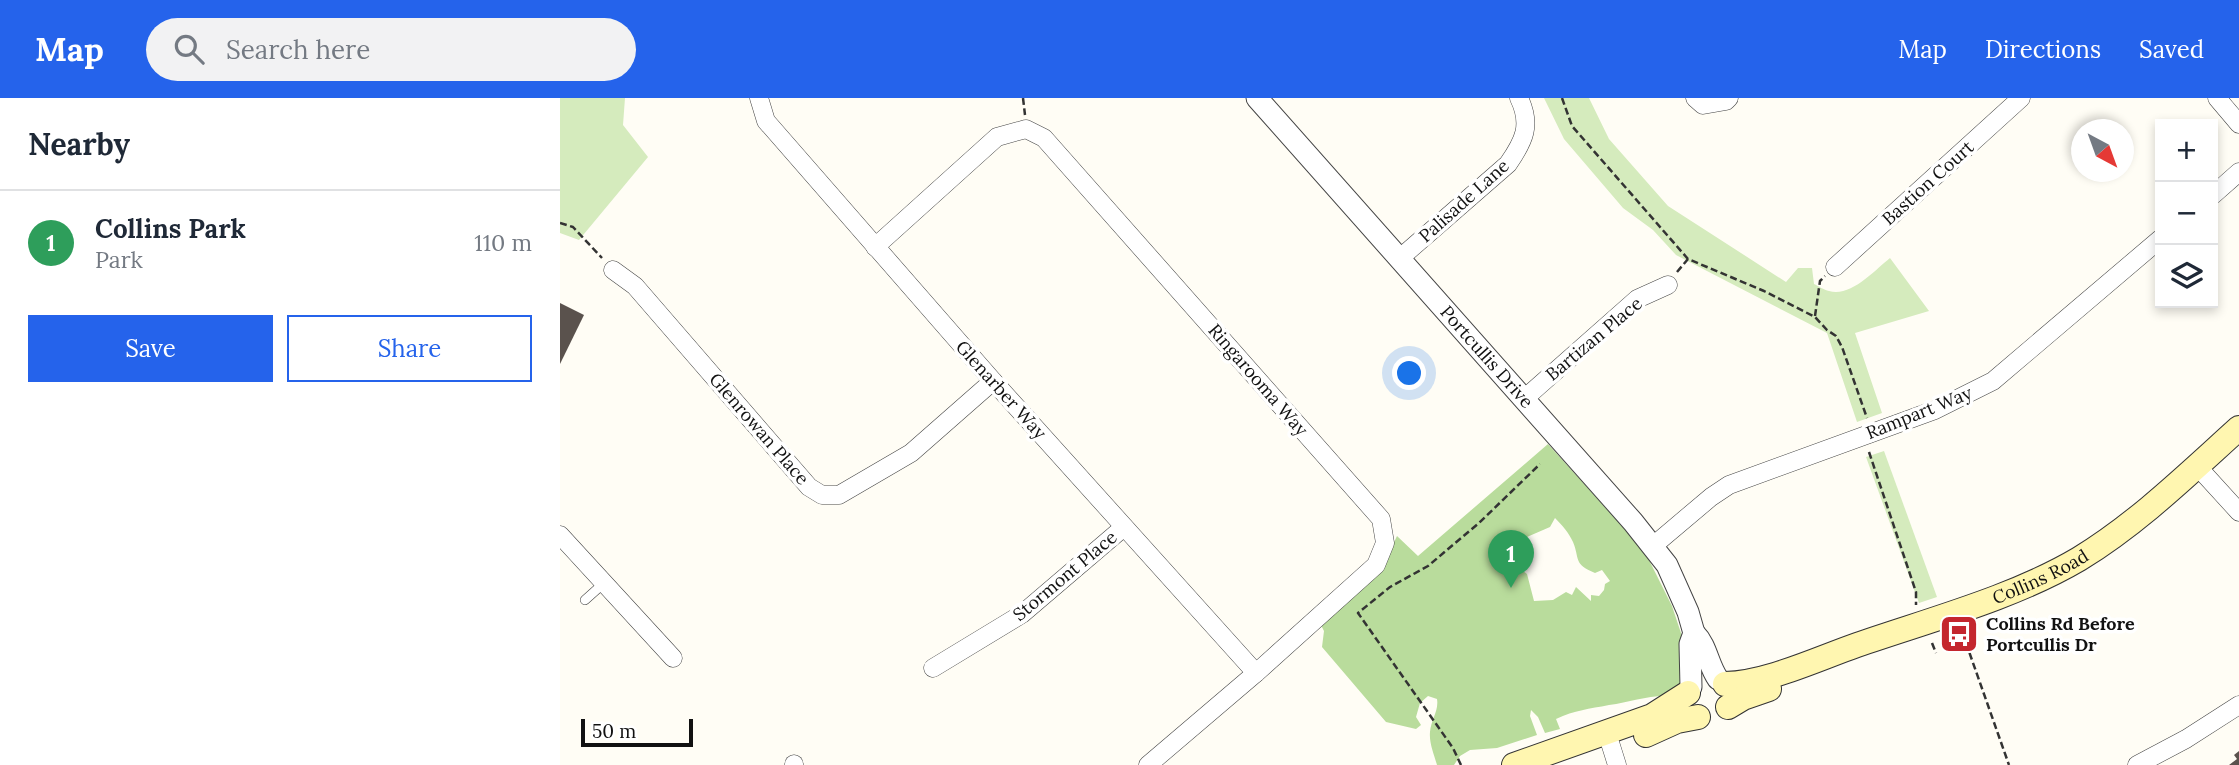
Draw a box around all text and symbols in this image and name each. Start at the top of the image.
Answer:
search box [146,18,636,81]
text: Map [35,28,104,70]
icon: search [170,30,208,68]
text: Search here [226,33,370,66]
text: Map [1898,34,1947,65]
text: Directions [1985,34,2101,65]
text: Saved [2139,34,2204,65]
north arrow [2071,119,2134,182]
map controls [2155,119,2218,308]
button: + [2155,119,2218,182]
text: Nearby [28,125,130,163]
street label: Bastion Court [1877,135,1978,230]
street label: Palisade Lane [1414,154,1514,247]
button: − [2155,182,2218,245]
text: Collins Park [95,212,246,245]
text: 1 [46,228,56,257]
text: 110 m [474,228,532,257]
text: Park [95,245,143,274]
button: layers [2155,245,2218,308]
street label: Bartizan Place [1541,291,1647,386]
street label: Portcullis Drive [1435,300,1539,413]
button: Save [28,315,273,382]
button: Share [287,315,532,382]
street label: Ringarooma Way [1203,319,1314,441]
street label: Glenarber Way [951,336,1052,444]
your location [1392,356,1426,390]
street label: Glenrowan Place [705,368,814,489]
street label: Rampart Way [1863,381,1976,444]
street label: Stormont Place [1008,525,1122,626]
pin: 1 [1488,530,1534,588]
street label: Collins Road [1989,544,2093,609]
place label: Collins Rd Before Portcullis Dr [1986,612,2135,656]
bus stop icon: Collins Rd Before Portcullis Dr [1938,613,1980,655]
scale bar [581,716,693,748]
text: 50 m [592,719,636,743]

